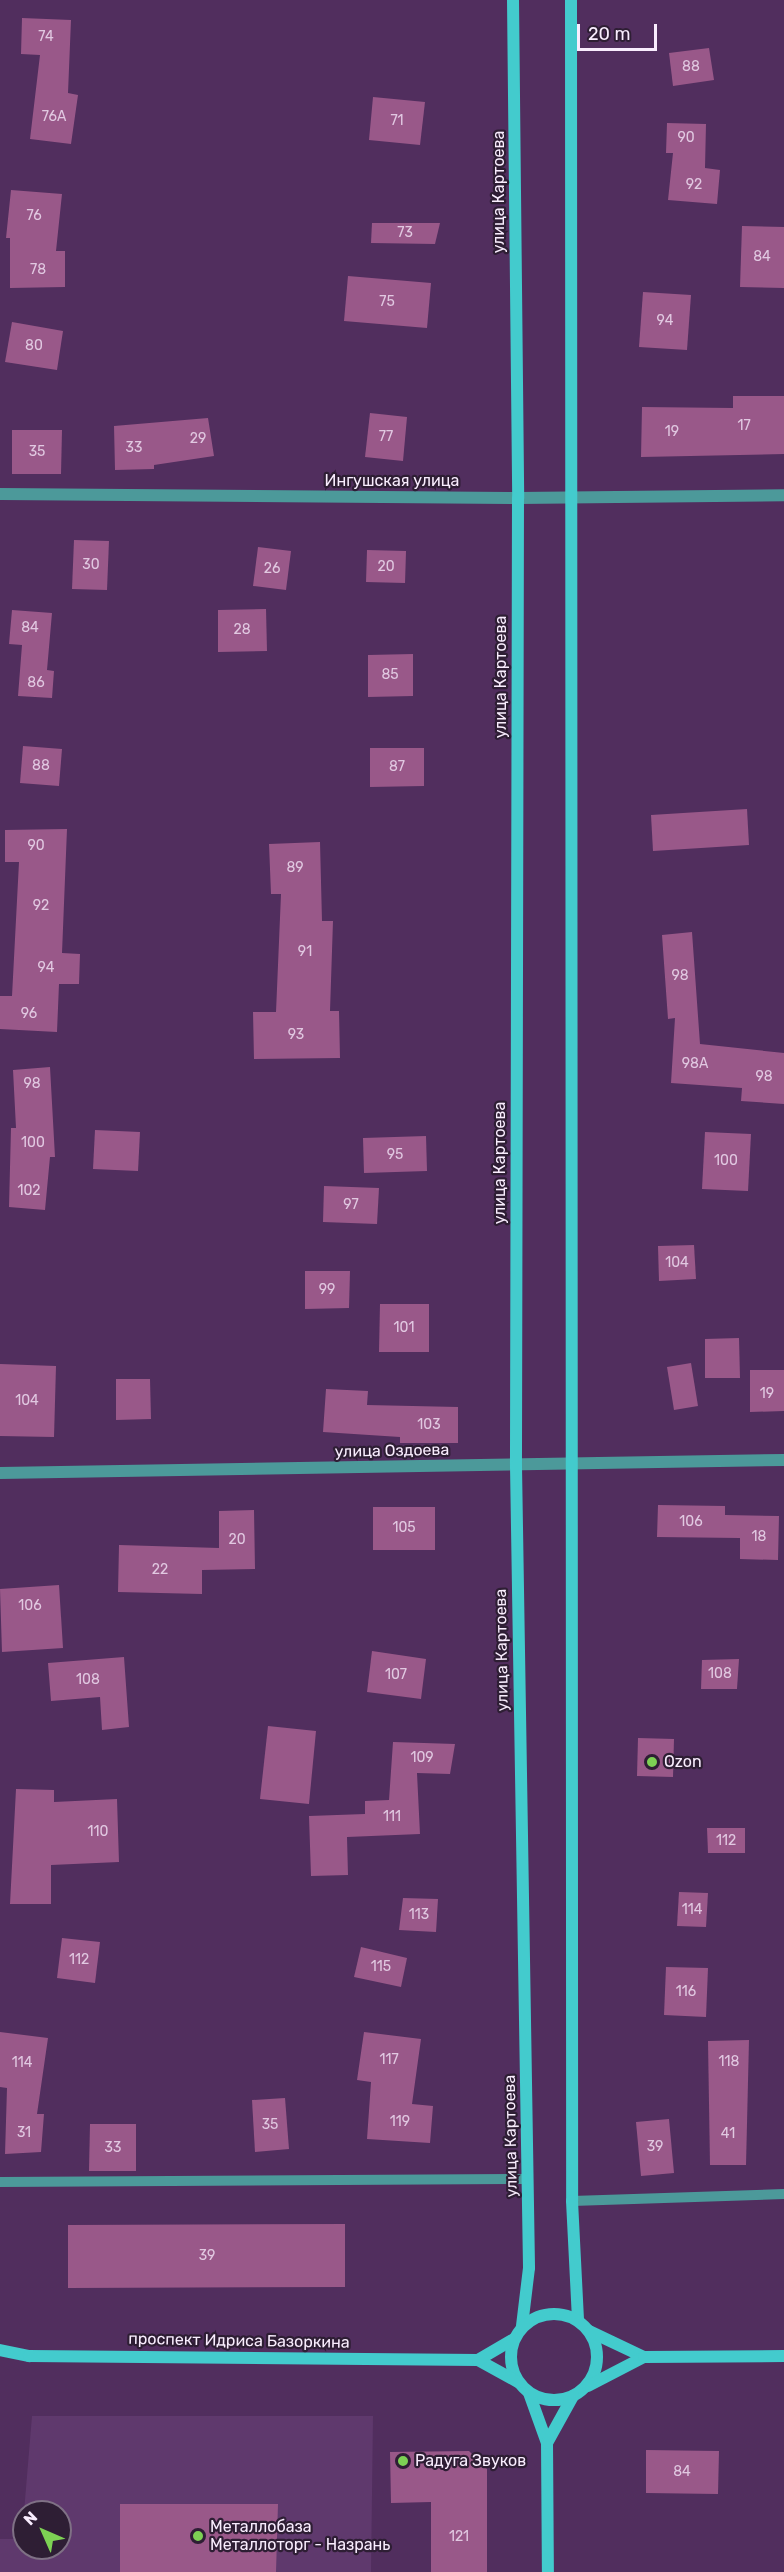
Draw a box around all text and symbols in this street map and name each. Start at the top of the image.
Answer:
scale bar [580,12,660,50]
text: 20 m [588,23,630,45]
house number: 74 [38,29,54,45]
house number: 88 [682,59,700,75]
house number: 76А [42,109,66,125]
house number: 71 [390,113,404,129]
house number: 90 [677,130,695,146]
street label: улица Картоева [489,131,509,253]
house number: 92 [686,177,702,193]
house number: 76 [26,208,42,224]
house number: 73 [397,225,413,241]
house number: 84 [753,249,771,265]
house number: 78 [30,262,46,278]
house number: 75 [379,294,395,310]
house number: 94 [657,313,673,329]
house number: 80 [25,338,43,354]
house number: 17 [737,418,751,434]
house number: 19 [665,424,679,440]
house number: 77 [379,429,393,445]
house number: 29 [190,431,206,447]
house number: 33 [126,440,142,456]
house number: 35 [29,444,45,460]
street label: Ингушская улица [325,471,459,491]
house number: 30 [82,557,100,573]
house number: 20 [377,559,395,575]
house number: 26 [264,561,280,577]
street label: улица Картоева [491,616,511,738]
house number: 84 [21,620,39,636]
house number: 28 [233,622,251,638]
house number: 85 [381,667,399,683]
house number: 86 [27,675,45,691]
house number: 88 [32,758,50,774]
house number: 87 [389,759,405,775]
house number: 90 [27,838,45,854]
house number: 89 [286,860,304,876]
house number: 92 [33,898,49,914]
house number: 91 [298,944,312,960]
house number: 94 [38,960,54,976]
house number: 98 [671,968,689,984]
house number: 96 [21,1006,37,1022]
house number: 93 [288,1027,304,1043]
house number: 98А [682,1056,708,1072]
house number: 98 [755,1069,773,1085]
house number: 98 [23,1076,41,1092]
street label: улица Картоева [490,1102,510,1224]
house number: 100 [21,1135,45,1151]
house number: 95 [387,1147,403,1163]
house number: 100 [714,1153,738,1169]
house number: 102 [17,1183,41,1199]
house number: 97 [343,1197,359,1213]
house number: 104 [665,1255,689,1271]
house number: 99 [319,1282,335,1298]
house number: 101 [394,1320,414,1336]
house number: 19 [760,1386,774,1402]
house number: 104 [15,1393,39,1409]
house number: 103 [417,1417,441,1433]
street label: улица Оздоева [335,1440,449,1462]
house number: 106 [679,1514,703,1530]
house number: 105 [392,1520,416,1536]
house number: 18 [752,1529,766,1545]
house number: 20 [228,1532,246,1548]
house number: 22 [152,1562,168,1578]
street label: улица Картоева [491,1588,513,1712]
house number: 106 [18,1598,42,1614]
house number: 108 [708,1666,732,1682]
house number: 107 [385,1667,407,1683]
house number: 108 [76,1672,100,1688]
house number: 109 [410,1750,434,1766]
place label: Ozon [664,1752,702,1772]
marker: Ozon [645,1755,659,1769]
house number: 111 [383,1809,401,1825]
house number: 110 [88,1824,108,1840]
house number: 112 [716,1833,736,1849]
house number: 114 [682,1902,702,1918]
house number: 113 [409,1907,429,1923]
house number: 112 [69,1952,89,1968]
house number: 115 [371,1959,391,1975]
house number: 116 [676,1984,696,2000]
house number: 117 [379,2052,399,2068]
house number: 118 [719,2054,739,2070]
house number: 114 [12,2055,32,2071]
street label: улица Картоева [500,2074,522,2198]
house number: 119 [390,2114,410,2130]
house number: 35 [262,2117,278,2133]
house number: 31 [17,2125,31,2141]
house number: 41 [721,2126,735,2142]
house number: 39 [647,2139,663,2155]
house number: 33 [105,2140,121,2156]
house number: 39 [199,2248,215,2264]
street label: проспект Идриса Базоркина [128,2329,350,2353]
place label: Радуга Звуков [415,2451,526,2471]
marker: Радуга Звуков [396,2454,410,2468]
house number: 84 [673,2464,691,2480]
north arrow [12,2500,72,2560]
text: N [20,2508,41,2529]
place label: Металлобаза Металлоторг - Назрань [210,2517,390,2555]
marker: Металлобаза Металлоторг - Назрань [191,2529,205,2543]
house number: 121 [449,2529,469,2545]

